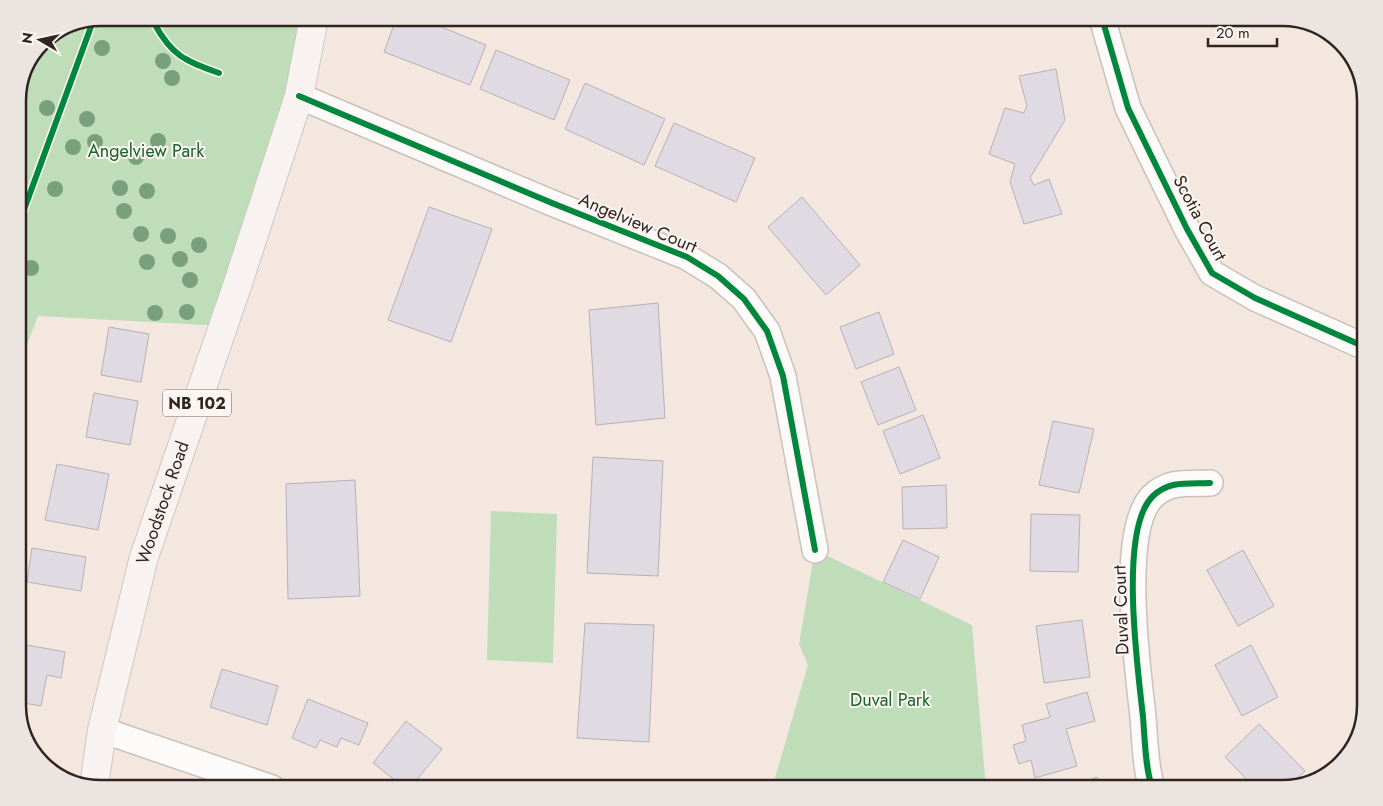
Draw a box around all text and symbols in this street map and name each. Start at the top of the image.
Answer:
north arrow [15,15,65,65]
scale bar [1208,15,1277,47]
text: 20 m [1216,22,1250,44]
text: N [16,31,38,45]
park label: Angelview Park [88,138,204,164]
street label: Scotia Court [1167,171,1234,266]
street label: Angelview Court [575,186,702,260]
road number: NB 102 [163,389,231,416]
street label: Woodstock Road [129,438,196,568]
street label: Duval Court [1106,564,1136,655]
park label: Duval Park [850,687,930,713]

